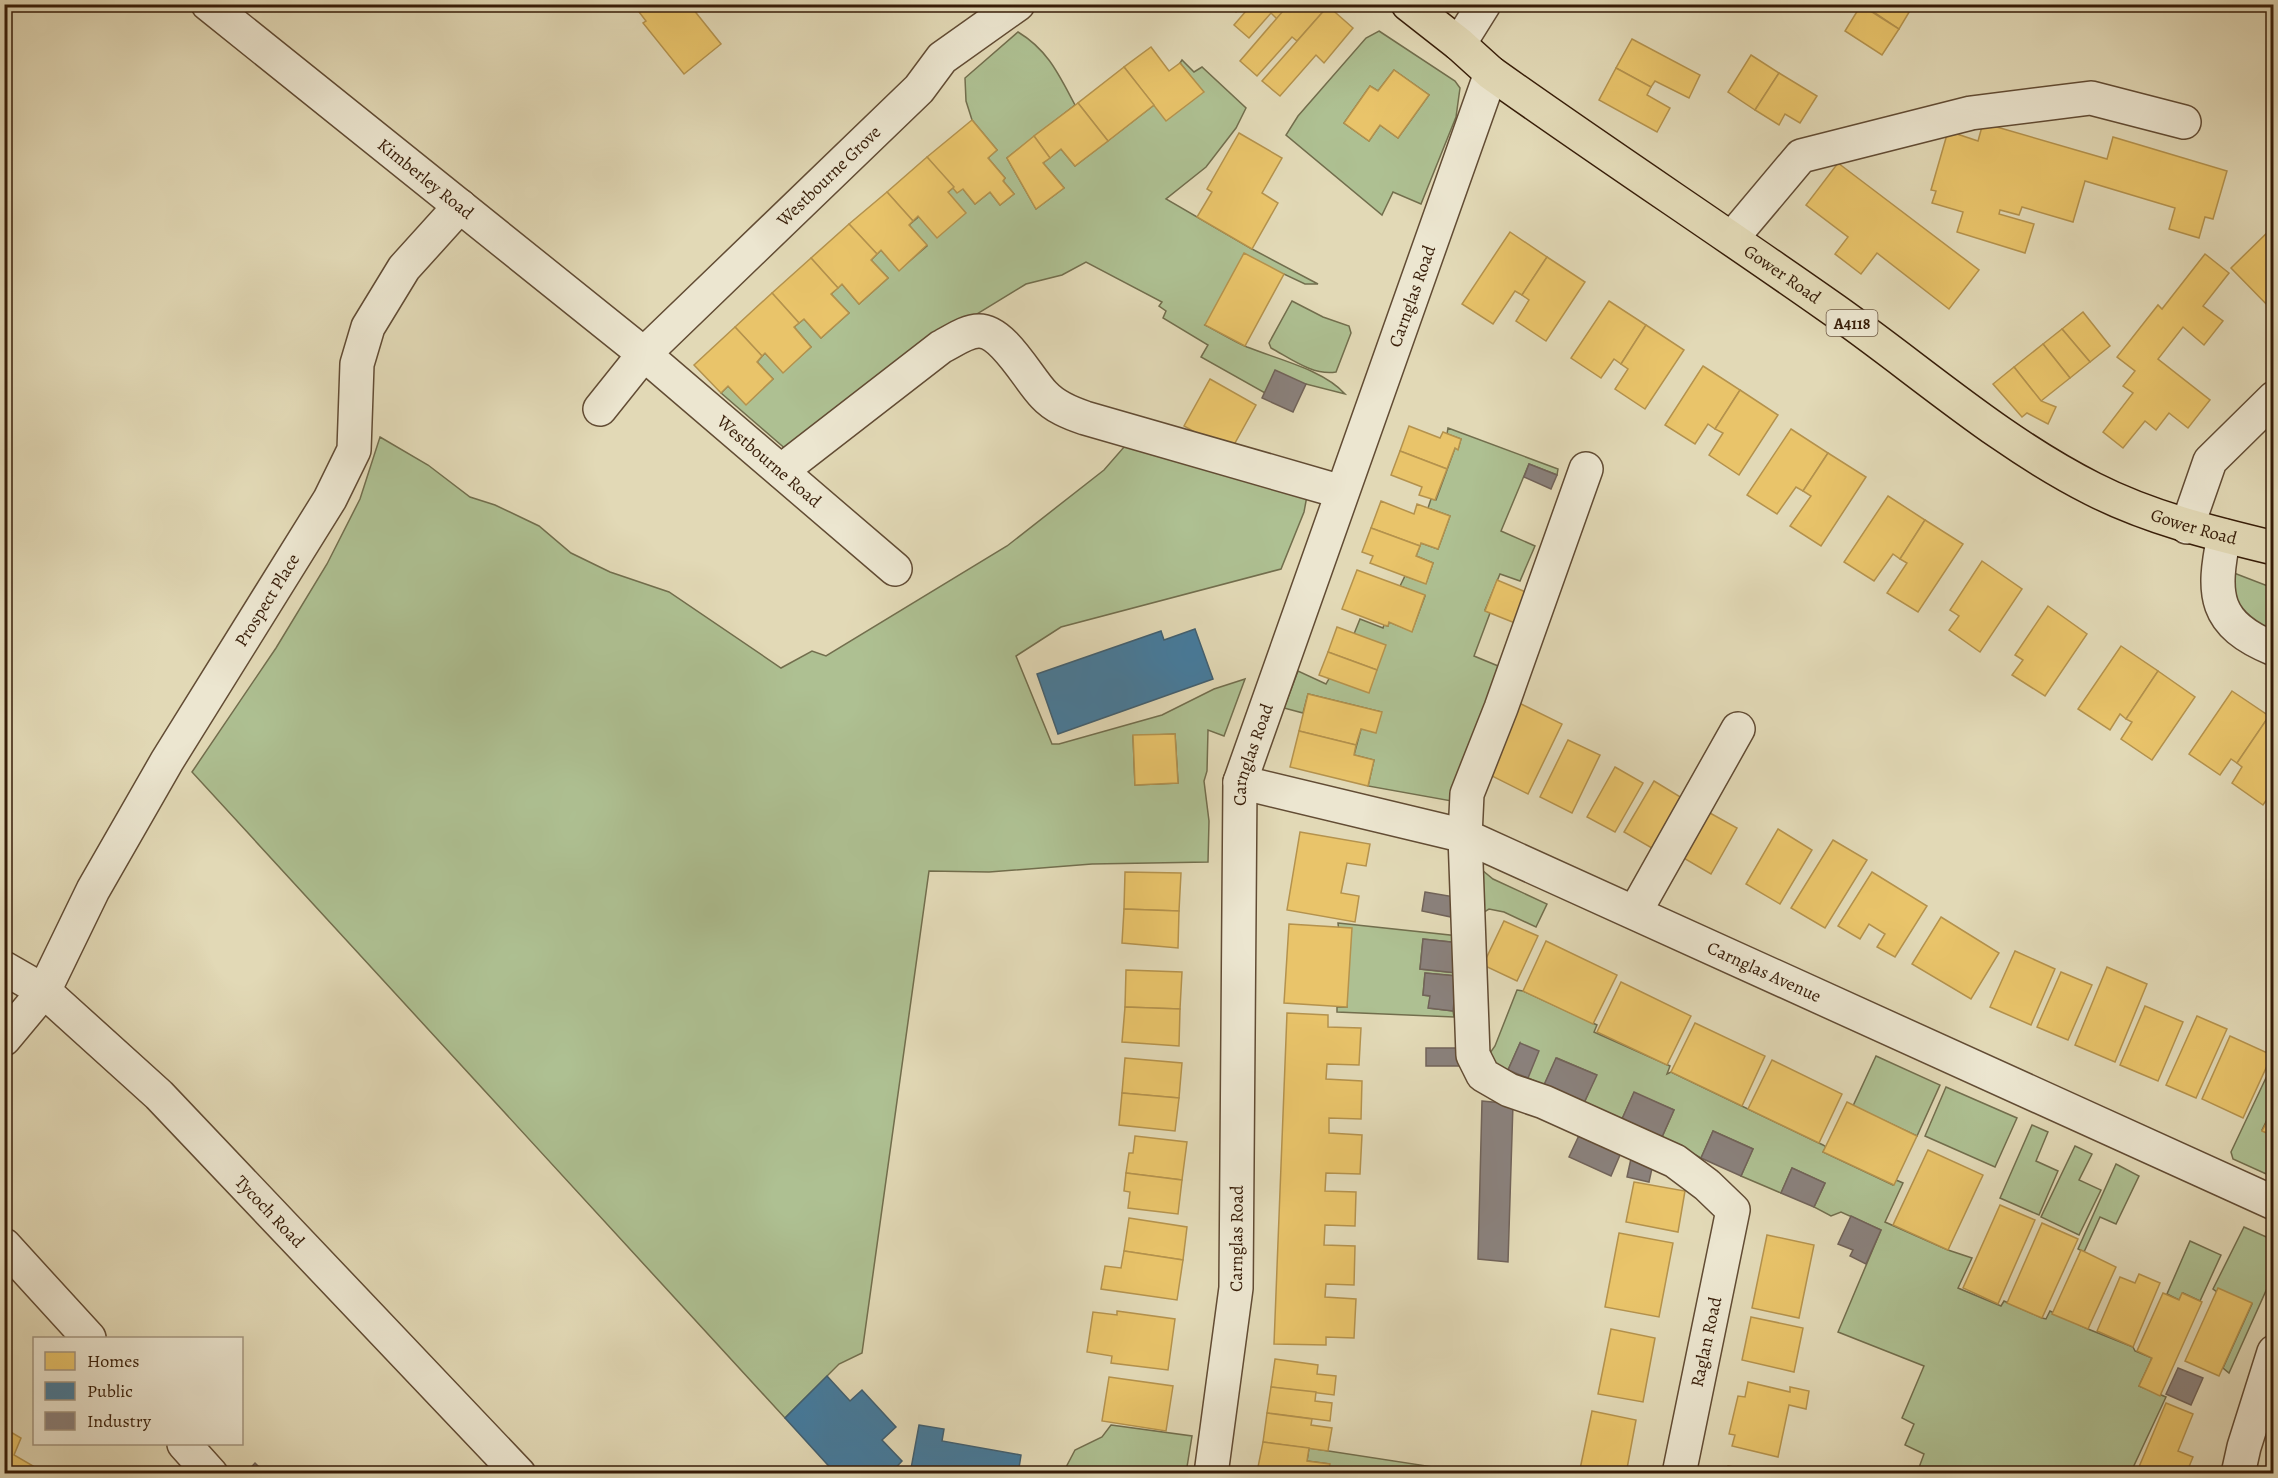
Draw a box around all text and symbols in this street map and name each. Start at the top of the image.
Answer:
street label: Westbourne Grove [771,120,886,232]
street label: Kimberley Road [372,133,479,225]
street label: Gower Road [1739,239,1826,309]
street label: Carnglas Road [1383,242,1441,350]
road number: A4118 [1826,310,1878,336]
street label: Westbourne Road [711,409,827,513]
street label: Gower Road [2147,502,2240,551]
street label: Prospect Place [229,549,305,651]
street label: Carnglas Road [1228,700,1279,806]
street label: Carnglas Avenue [1703,935,1825,1008]
street label: Tycoch Road [230,1170,310,1253]
street label: Carnglas Road [1224,1185,1249,1292]
street label: Raglan Road [1685,1294,1727,1389]
legend [33,1337,243,1445]
text: Homes [87,1349,139,1373]
text: Public [87,1379,133,1403]
text: Industry [87,1409,152,1433]

